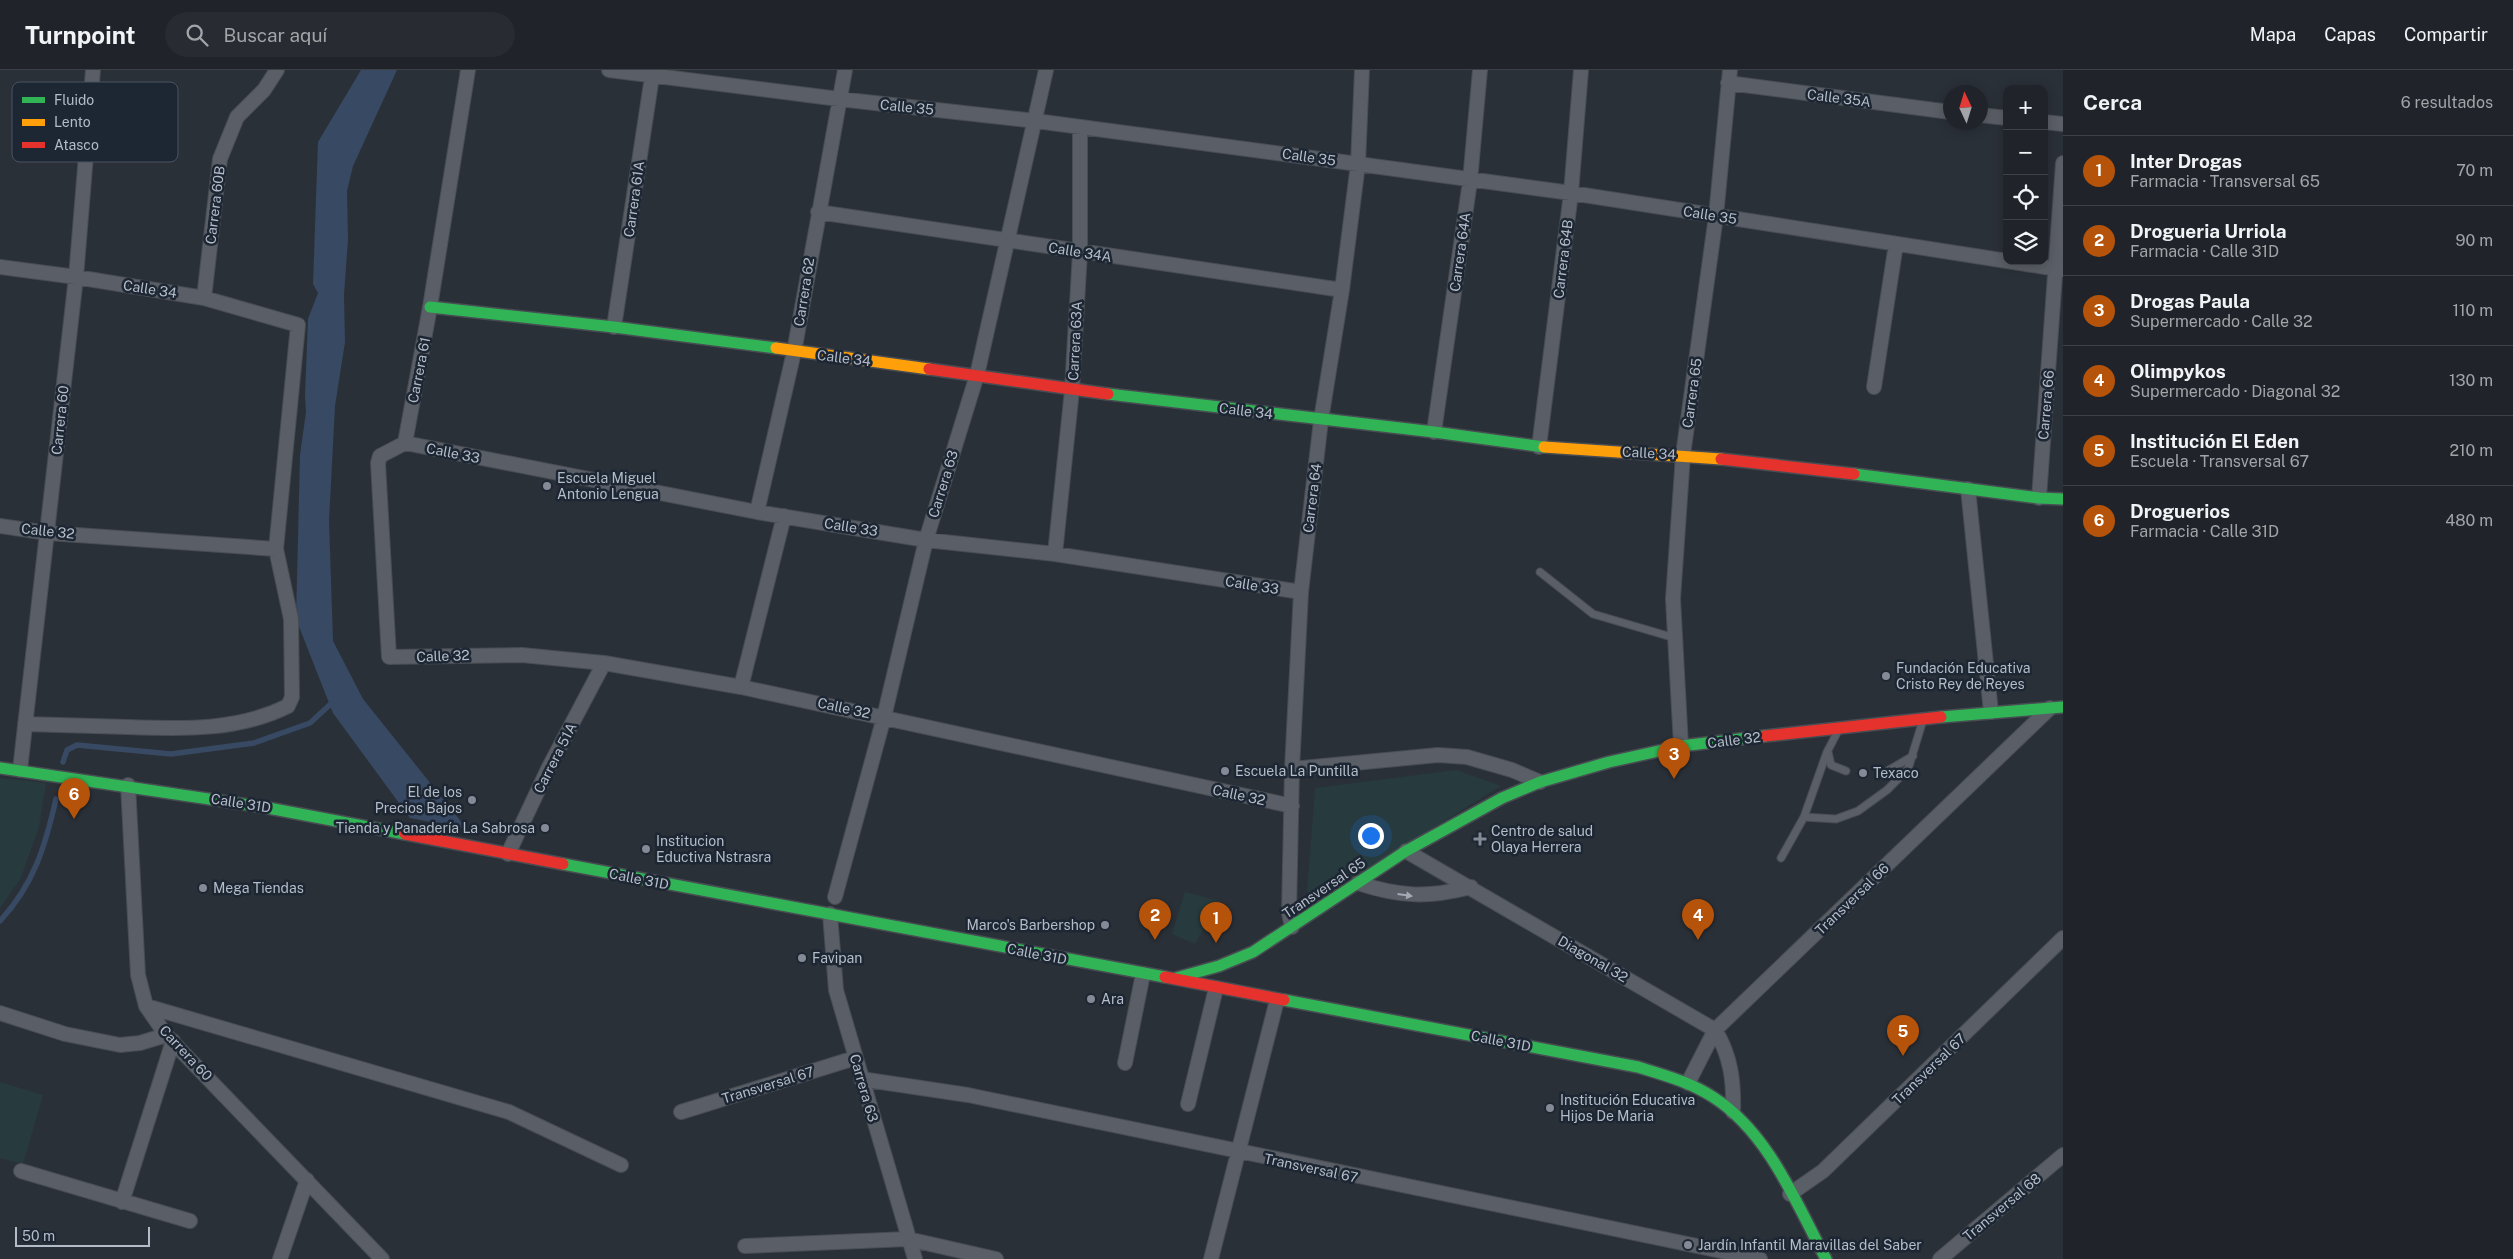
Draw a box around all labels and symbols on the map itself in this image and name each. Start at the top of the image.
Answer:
legend [12,82,178,162]
north arrow [1943,85,1988,130]
street label: Calle 35A [1806,86,1872,110]
text: Fluido [54,92,94,108]
street label: Calle 35 [879,96,935,118]
text: Lento [54,114,91,130]
text: Atasco [54,137,99,153]
street label: Calle 35 [1281,145,1337,169]
street label: Carrera 61A [621,160,647,238]
street label: Carrera 60B [202,165,228,245]
street label: Calle 35 [1682,203,1738,227]
street label: Carrera 64A [1447,211,1473,293]
street label: Carrera 64B [1550,219,1576,299]
street label: Calle 34A [1047,239,1113,265]
street label: Carrera 62 [791,256,817,328]
street label: Calle 34 [122,277,178,301]
street label: Carrera 63A [1065,301,1085,381]
street label: Carrera 61 [405,336,433,404]
street label: Calle 34 [816,347,872,369]
street label: Carrera 65 [1679,357,1705,429]
street label: Carrera 66 [2035,369,2057,440]
street label: Carrera 60 [48,385,72,455]
street label: Calle 34 [1218,400,1274,422]
street label: Calle 33 [425,440,481,466]
street label: Calle 34 [1622,444,1677,462]
street label: Carrera 63 [925,448,961,520]
street label: Carrera 64 [1300,462,1324,534]
place label: Escuela Miguel Antonio Lengua [557,470,659,502]
marker: Escuela Miguel Antonio Lengua [541,480,553,492]
street label: Calle 33 [823,515,879,539]
street label: Calle 32 [20,520,76,542]
street label: Calle 33 [1224,573,1280,597]
street label: Calle 32 [416,647,470,665]
place label: Fundación Educativa Cristo Rey de Reyes [1896,660,2031,692]
marker: Fundación Educativa Cristo Rey de Reyes [1880,670,1892,682]
street label: Calle 32 [816,695,872,721]
street label: Carrera 51A [530,720,580,796]
street label: Calle 32 [1706,729,1762,751]
pin: 3 [1658,738,1690,779]
place label: Escuela La Puntilla [1235,763,1358,779]
marker: Escuela La Puntilla [1219,765,1231,777]
place label: Texaco [1873,765,1919,781]
marker: Texaco [1857,767,1869,779]
pin: 6 [58,778,90,819]
street label: Calle 32 [1211,782,1267,808]
place label: El de los Precios Bajos [375,784,462,816]
street label: Calle 31D [210,790,272,816]
marker: El de los Precios Bajos [466,794,478,806]
place label: Tienda y Panadería La Sabrosa [336,820,535,836]
marker: Tienda y Panadería La Sabrosa [539,822,551,834]
your location [1358,823,1384,849]
place label: Centro de salud Olaya Herrera [1491,823,1593,855]
marker: Centro de salud Olaya Herrera [1473,832,1487,846]
place label: Institucion Eductiva Nstrasra [656,833,771,865]
marker: Institucion Eductiva Nstrasra [640,843,652,855]
street label: Transversal 65 [1280,854,1368,922]
street label: Transversal 66 [1812,860,1892,938]
street label: Calle 31D [608,865,670,893]
place label: Mega Tiendas [213,880,304,896]
marker: Mega Tiendas [197,882,209,894]
one-way arrow [1398,891,1414,899]
pin: 2 [1139,899,1171,940]
pin: 4 [1682,899,1714,940]
pin: 1 [1200,902,1232,943]
place label: Marco's Barbershop [966,917,1095,933]
marker: Marco's Barbershop [1099,919,1111,931]
street label: Diagonal 32 [1555,933,1631,985]
street label: Calle 31D [1006,940,1068,968]
place label: Favipan [812,950,862,966]
marker: Favipan [796,952,808,964]
place label: Ara [1101,991,1124,1007]
marker: Ara [1085,993,1097,1005]
pin: 5 [1887,1015,1919,1056]
street label: Carrera 60 [156,1022,216,1084]
street label: Calle 31D [1470,1027,1532,1055]
street label: Transversal 67 [1889,1030,1969,1108]
street label: Carrera 63 [847,1052,881,1124]
street label: Transversal 67 [720,1063,816,1107]
place label: Institución Educativa Hijos De Maria [1560,1092,1695,1124]
marker: Institución Educativa Hijos De Maria [1544,1102,1556,1114]
street label: Transversal 67 [1263,1150,1359,1186]
street label: Transversal 68 [1960,1170,2044,1244]
scale bar [15,1224,150,1247]
place label: Jardín Infantil Maravillas del Saber [1698,1237,1922,1253]
marker: Jardín Infantil Maravillas del Saber [1682,1239,1694,1251]

